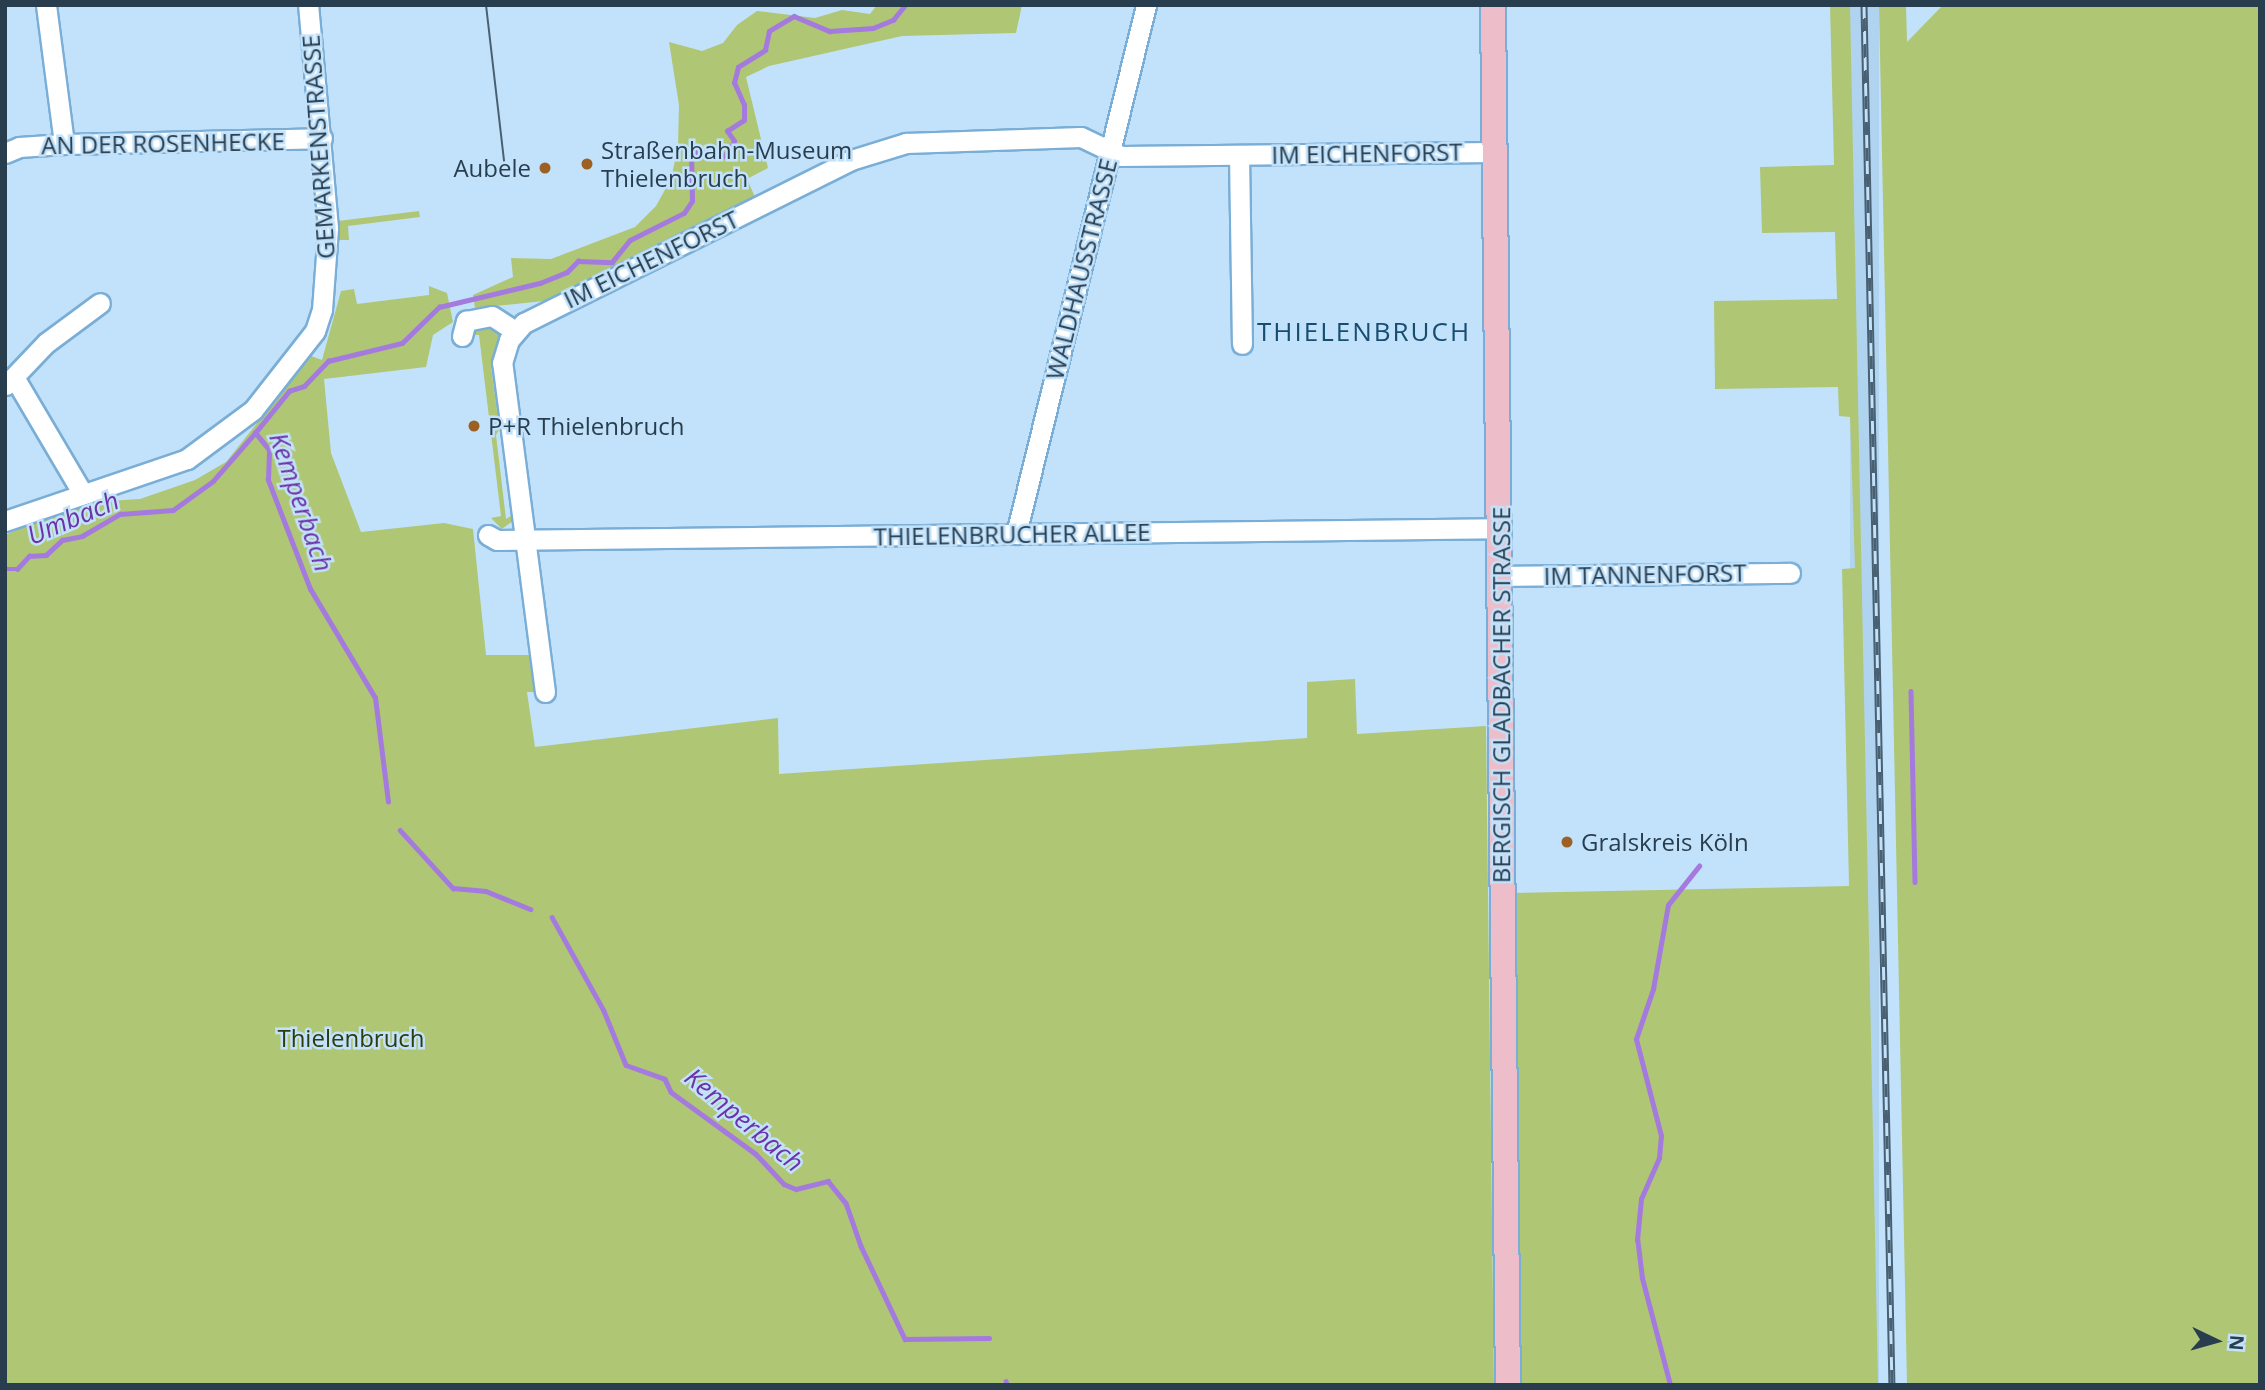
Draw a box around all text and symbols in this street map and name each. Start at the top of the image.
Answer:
street label: GEMARKENSTRASSE [296,34,340,260]
street label: AN DER ROSENHECKE [41,126,285,160]
place label: Straßenbahn-Museum Thielenbruch [601,136,852,192]
street label: IM EICHENFORST [1271,137,1463,169]
place label: Aubele [453,154,531,182]
street label: WALDHAUSSTRASSE [1040,155,1122,383]
marker: Straßenbahn-Museum Thielenbruch [579,156,595,172]
marker: Aubele [537,160,553,176]
street label: IM EICHENFORST [559,204,743,314]
district label: THIELENBRUCH [1258,316,1470,348]
place label: P+R Thielenbruch [488,412,684,440]
marker: P+R Thielenbruch [466,418,482,434]
water label: Kemperbach [263,428,339,576]
water label: Umbach [22,485,124,551]
street label: BERGISCH GLADBACHER STRASSE [1487,507,1515,883]
street label: THIELENBRUCHER ALLEE [873,517,1151,551]
street label: IM TANNENFORST [1543,558,1747,590]
place label: Gralskreis Köln [1581,828,1749,856]
marker: Gralskreis Köln [1559,834,1575,850]
park label: Thielenbruch [277,1024,425,1052]
water label: Kemperbach [678,1061,810,1179]
north arrow [2181,1306,2251,1376]
text: N [2223,1334,2251,1352]

